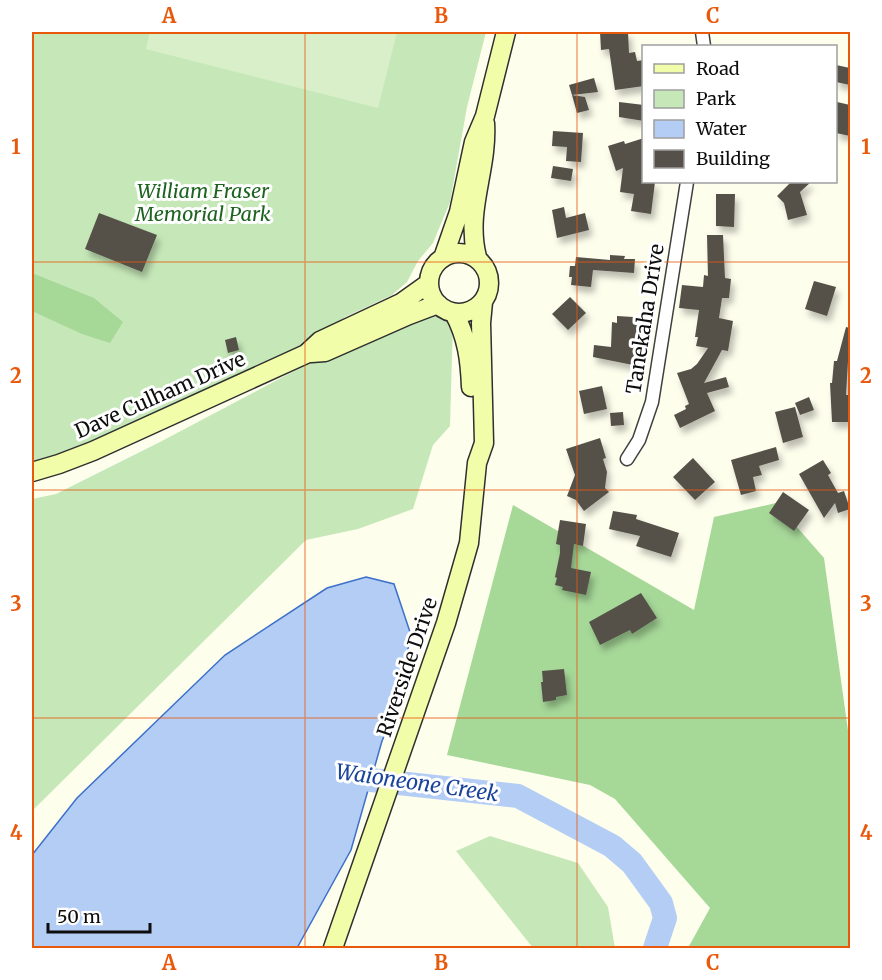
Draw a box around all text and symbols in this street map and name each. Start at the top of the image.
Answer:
text: A [161,3,177,28]
text: B [434,3,448,28]
text: C [706,3,720,28]
legend [642,45,837,183]
text: Road [696,57,740,80]
text: Park [696,87,737,110]
text: Water [695,117,747,140]
text: 1 [11,134,21,159]
text: 1 [861,134,871,159]
text: Building [696,147,770,170]
park label: William Fraser Memorial Park [134,178,271,226]
street label: Tanekaha Drive [620,242,669,396]
street label: Dave Culham Drive [71,346,249,443]
text: 2 [10,363,22,388]
text: 2 [860,363,872,388]
text: 3 [10,591,22,616]
text: 3 [860,591,872,616]
street label: Riverside Drive [371,594,442,740]
water label: Waioneone Creek [334,758,501,807]
text: 4 [10,820,23,845]
text: 4 [860,820,873,845]
scale bar [48,896,150,934]
text: 50 m [57,905,101,928]
text: A [161,950,177,975]
text: B [434,950,448,975]
text: C [706,950,720,975]

